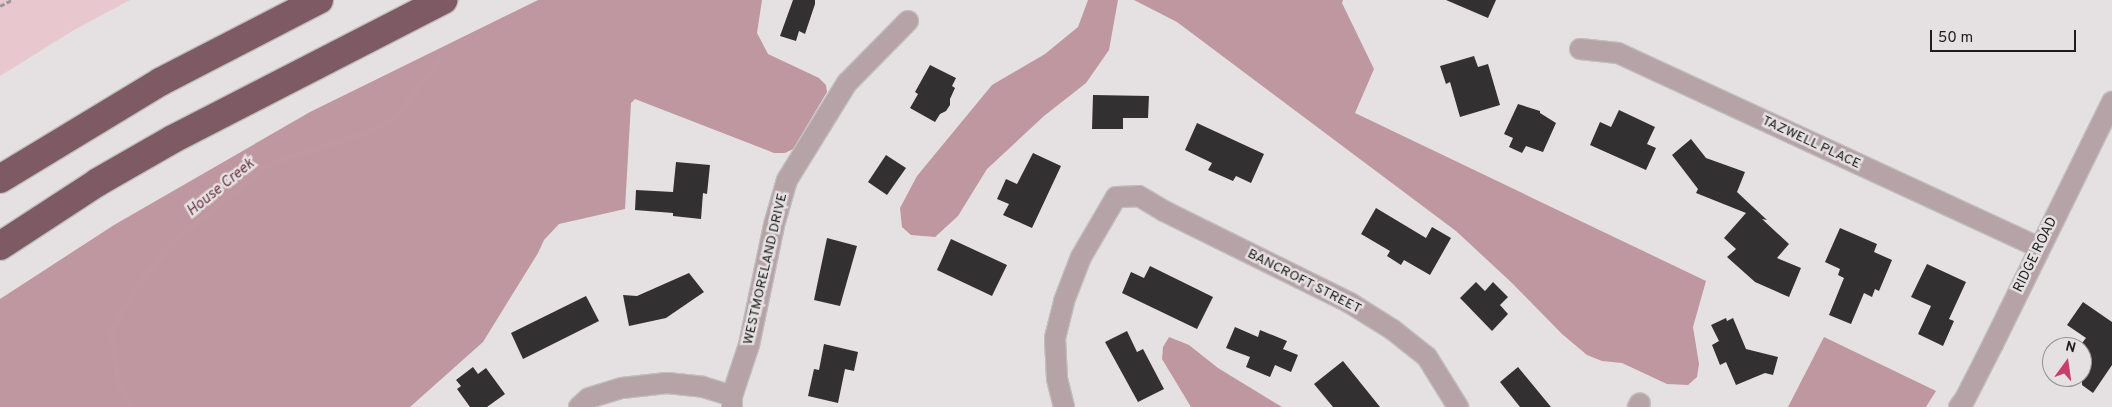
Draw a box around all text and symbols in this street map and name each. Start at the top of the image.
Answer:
scale bar [1932,20,2078,52]
text: 50 m [1938,29,1973,48]
street label: TAZWELL PLACE [1759,113,1863,173]
water label: House Creek [184,155,258,221]
street label: WESTMORELAND DRIVE [740,192,792,346]
street label: RIDGE ROAD [2011,215,2061,295]
street label: BANCROFT STREET [1244,246,1364,318]
north arrow [2042,337,2092,387]
text: N [2064,338,2077,357]

